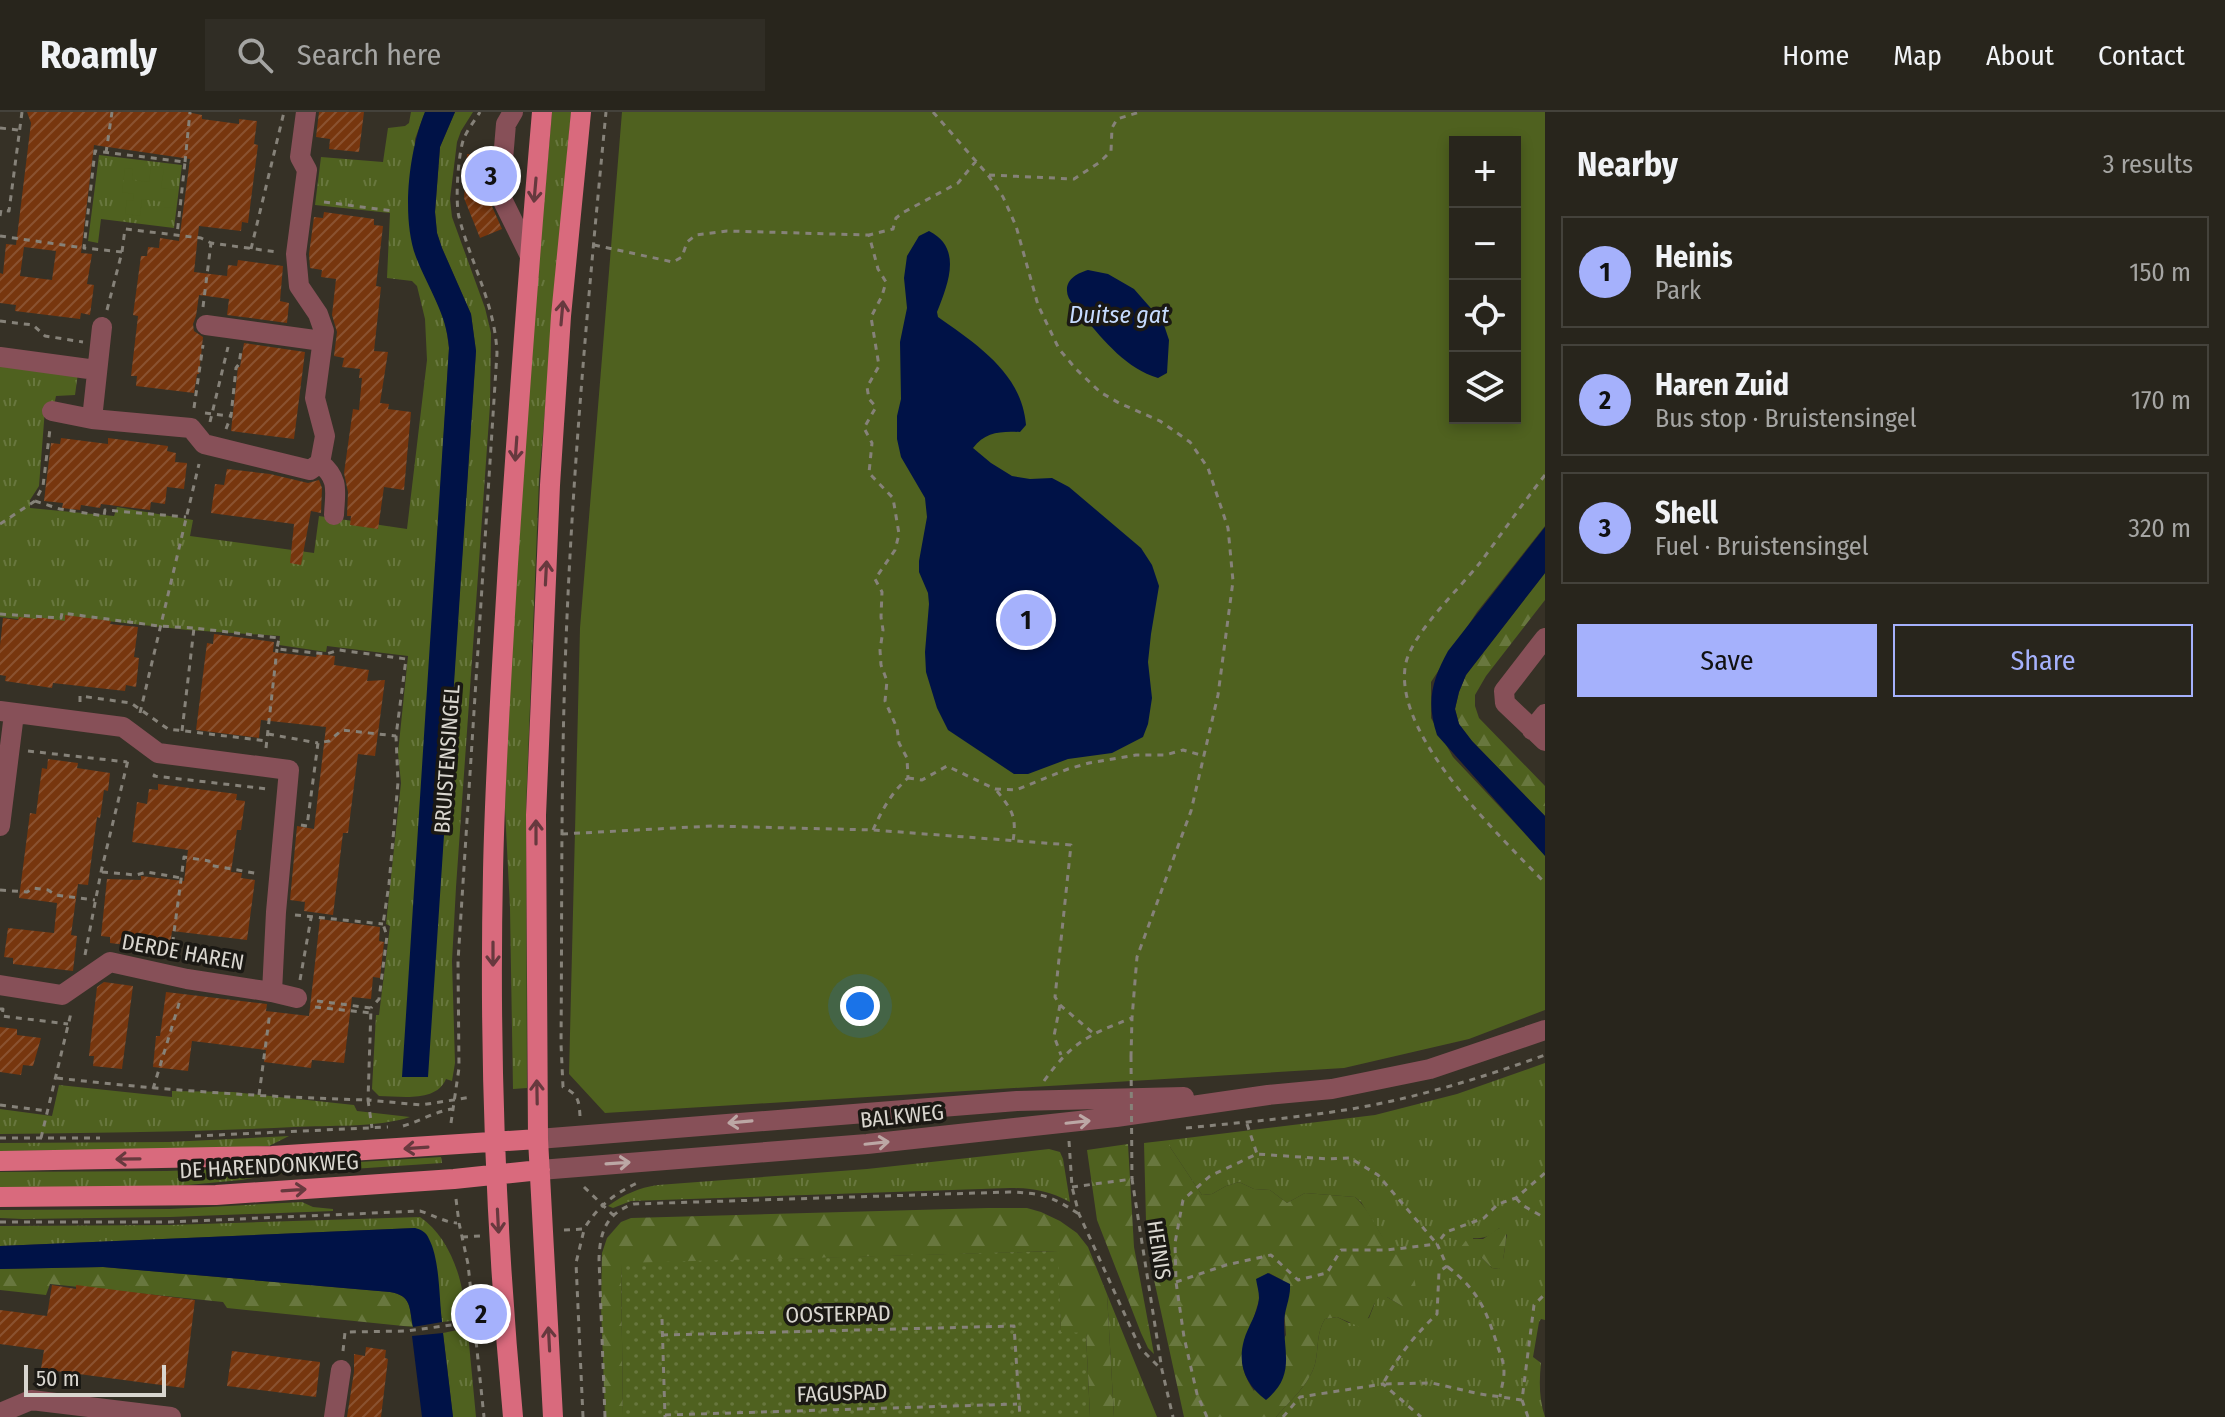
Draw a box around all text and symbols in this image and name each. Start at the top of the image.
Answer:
search box [205,19,765,91]
text: Roamly [40,32,157,78]
icon: search [233,33,277,77]
text: Search here [297,37,441,73]
text: Home [1782,39,1849,72]
text: Map [1893,39,1942,72]
text: About [1986,39,2054,72]
text: Contact [2098,39,2185,72]
map controls [1449,136,1521,424]
button: + [1449,136,1521,208]
text: Nearby [1577,144,1678,185]
pin: 3 [465,146,517,206]
text: 3 results [2103,149,2193,180]
one-way arrow [528,176,543,203]
button: − [1449,208,1521,280]
text: Heinis [1655,239,1733,275]
text: 1 [1600,257,1611,288]
text: 150 m [2129,257,2191,288]
text: Park [1655,275,1701,306]
button: locate [1449,280,1521,352]
one-way arrow [555,300,570,327]
water label: Duitse gat [1069,301,1169,329]
button: layers [1449,352,1521,424]
text: Haren Zuid [1655,367,1789,403]
text: 2 [1599,385,1611,416]
text: 170 m [2131,385,2191,416]
text: Bus stop · Bruistensingel [1655,403,1917,434]
one-way arrow [508,435,523,462]
text: Shell [1655,495,1718,531]
text: 3 [1599,513,1611,544]
text: 320 m [2128,513,2191,544]
text: Fuel · Bruistensingel [1655,531,1869,562]
one-way arrow [539,560,554,587]
pin: 1 [1000,590,1052,650]
button: Save [1577,624,1877,697]
button: Share [1893,624,2193,697]
street label: BRUISTENSINGEL [428,683,466,835]
one-way arrow [528,819,544,846]
street label: DERDE HAREN [120,928,246,976]
one-way arrow [485,940,501,967]
your location [840,986,880,1026]
one-way arrow [529,1079,545,1106]
street label: BALKWEG [859,1098,945,1134]
one-way arrow [1064,1114,1091,1129]
one-way arrow [727,1115,754,1130]
one-way arrow [863,1135,890,1150]
one-way arrow [403,1140,430,1155]
street label: DE HARENDONKWEG [179,1148,359,1184]
one-way arrow [115,1151,142,1167]
one-way arrow [604,1155,631,1170]
one-way arrow [280,1182,307,1197]
one-way arrow [490,1207,505,1234]
street label: HEINIS [1141,1219,1177,1282]
pin: 2 [455,1284,507,1344]
street label: OOSTERPAD [785,1300,891,1328]
one-way arrow [541,1326,556,1353]
scale bar [24,1361,166,1397]
text: 50 m [36,1365,80,1392]
street label: FAGUSPAD [796,1378,888,1408]

